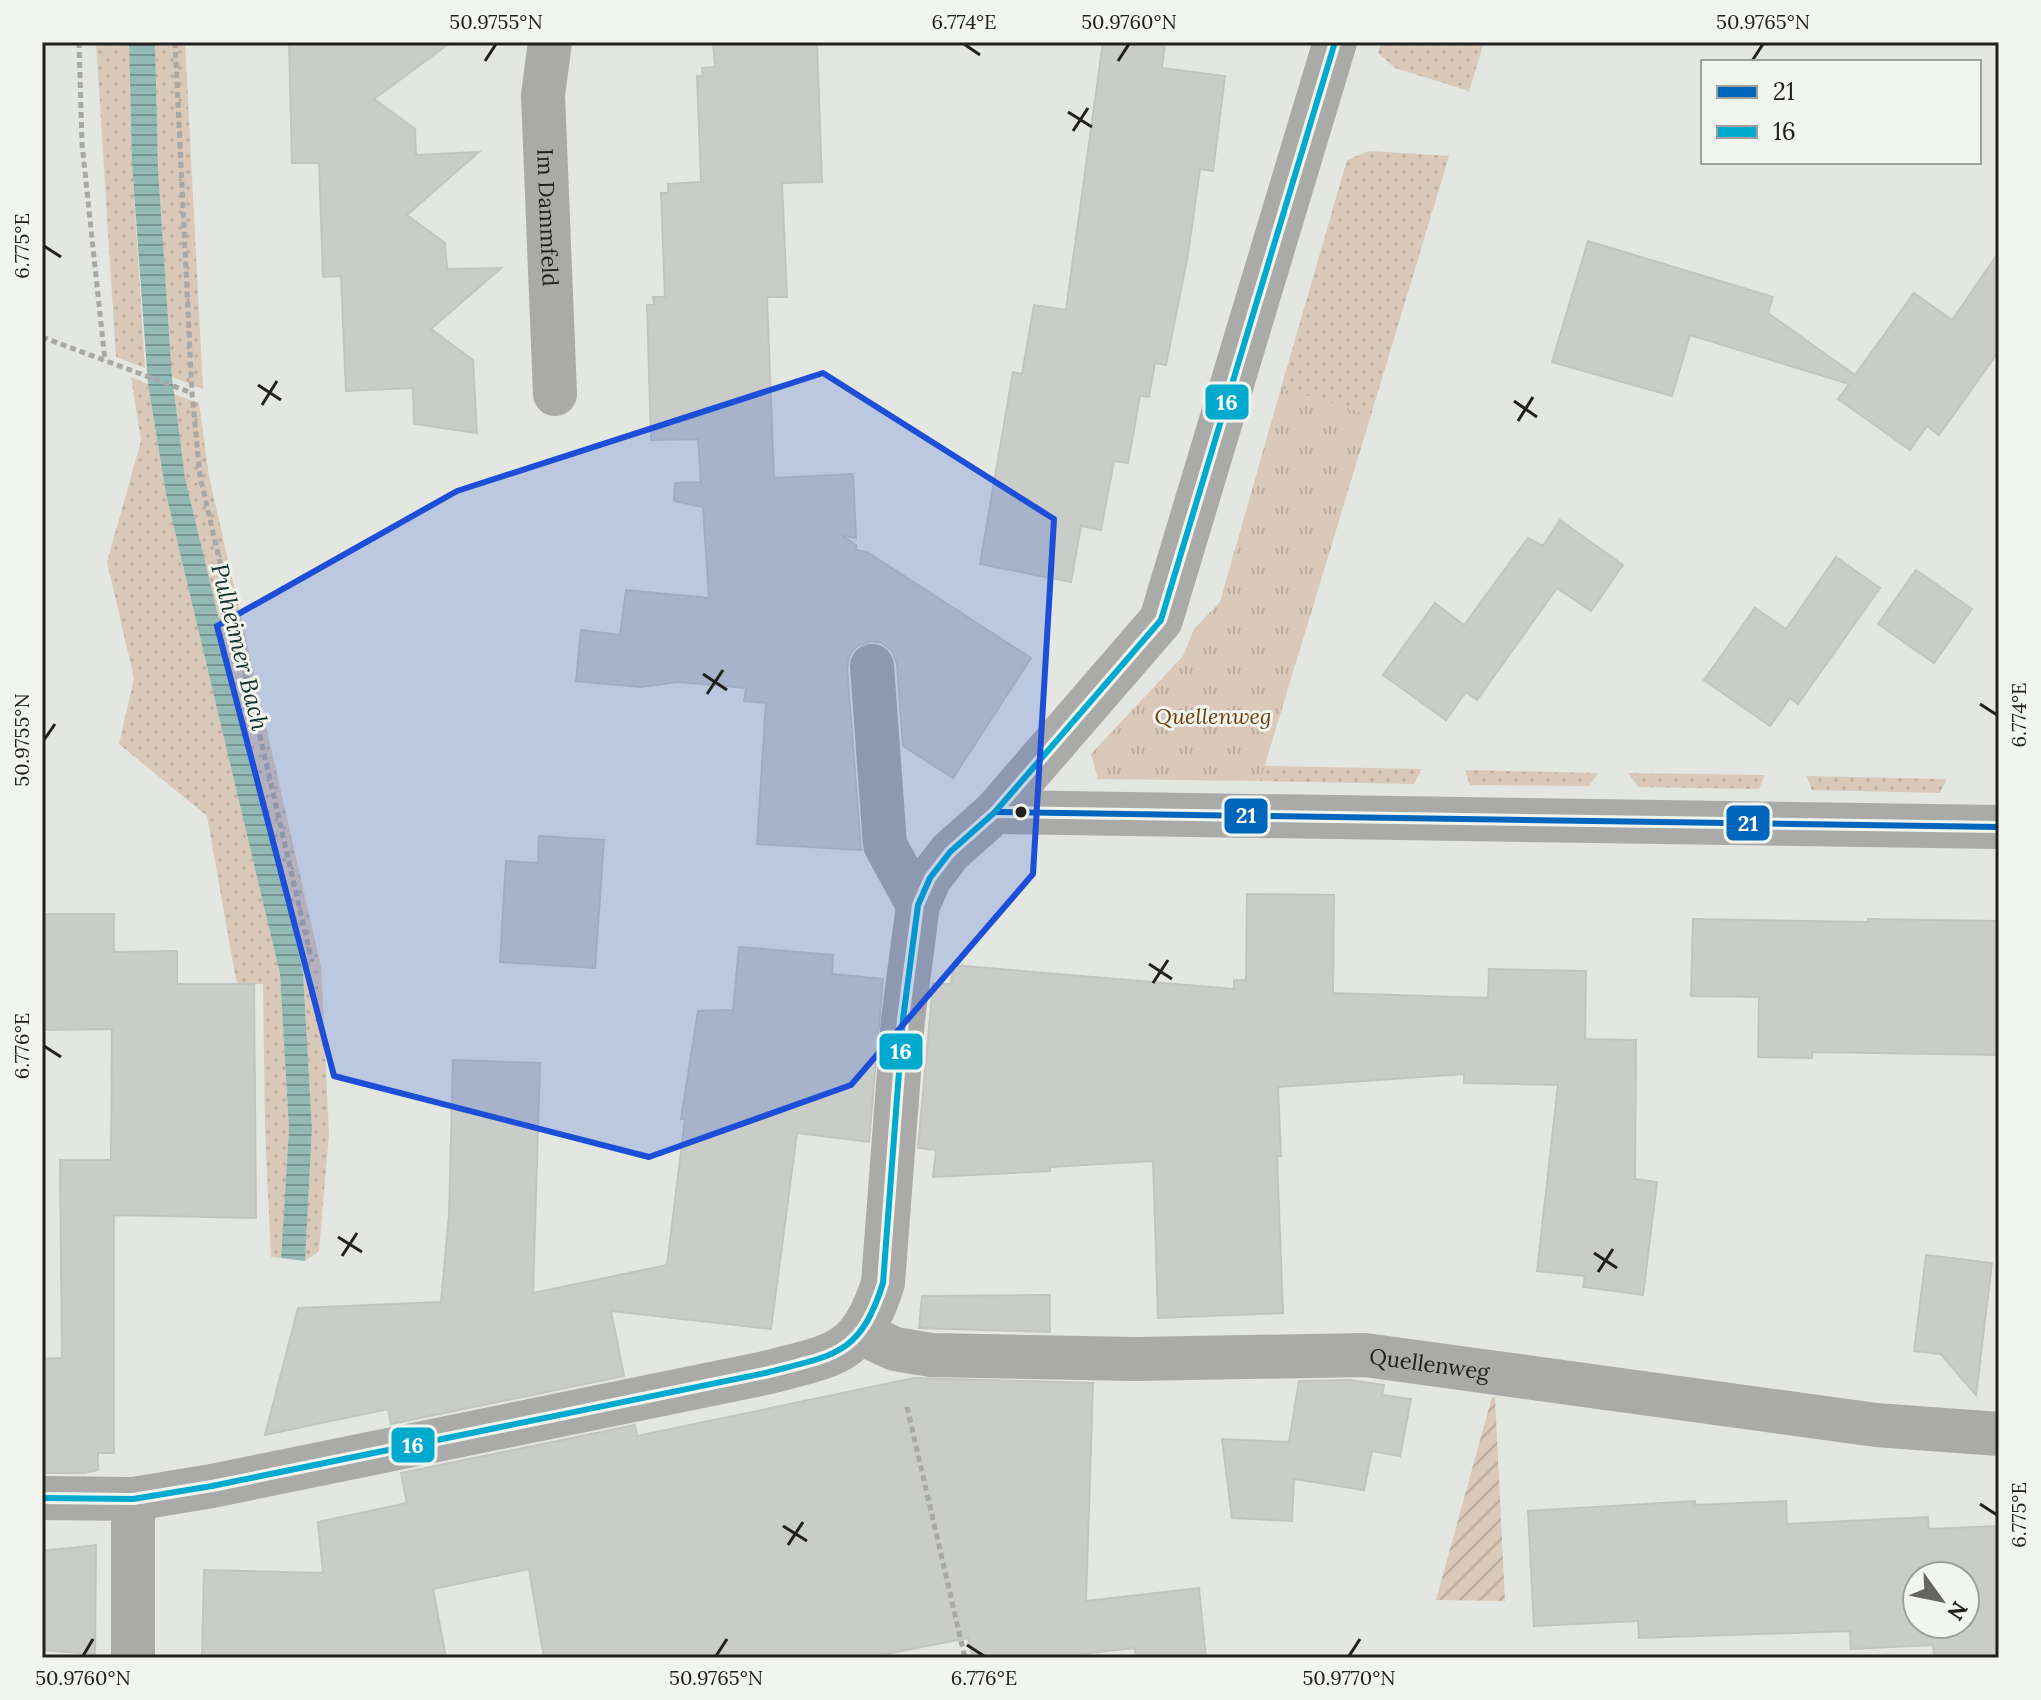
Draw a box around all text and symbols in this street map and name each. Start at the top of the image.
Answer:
text: 50.9755°N [449,9,543,34]
text: 6.774°E [931,9,997,34]
text: 50.9760°N [1081,9,1177,34]
text: 50.9765°N [1716,9,1810,34]
legend [1701,60,1981,164]
text: 21 [1773,76,1795,107]
text: 16 [1773,116,1796,147]
street label: Im Dammfeld [531,148,565,287]
text: 6.775°E [9,213,34,279]
line badge: 16 [1204,383,1250,421]
text: 16 [1216,388,1238,416]
water label: Pulheimer Bach [204,560,276,734]
text: 6.774°E [2006,682,2031,748]
text: 50.9755°N [9,693,34,787]
park label: Quellenweg [1155,702,1271,730]
line badge: 21 [1223,797,1269,835]
text: 21 [1236,801,1256,829]
unlabelled marker [1013,804,1029,820]
line badge: 21 [1725,804,1771,842]
text: 21 [1738,809,1758,837]
text: 6.776°E [9,1013,34,1079]
line badge: 16 [878,1032,924,1071]
text: 16 [890,1037,912,1065]
street label: Quellenweg [1368,1342,1492,1386]
line badge: 16 [390,1426,436,1464]
text: 16 [402,1431,424,1459]
text: 6.775°E [2006,1482,2031,1548]
north arrow [1901,1560,1981,1640]
text: N [1941,1596,1974,1626]
text: 50.9760°N [35,1665,131,1690]
text: 50.9765°N [669,1665,763,1690]
text: 6.776°E [951,1665,1017,1690]
text: 50.9770°N [1302,1665,1396,1690]

